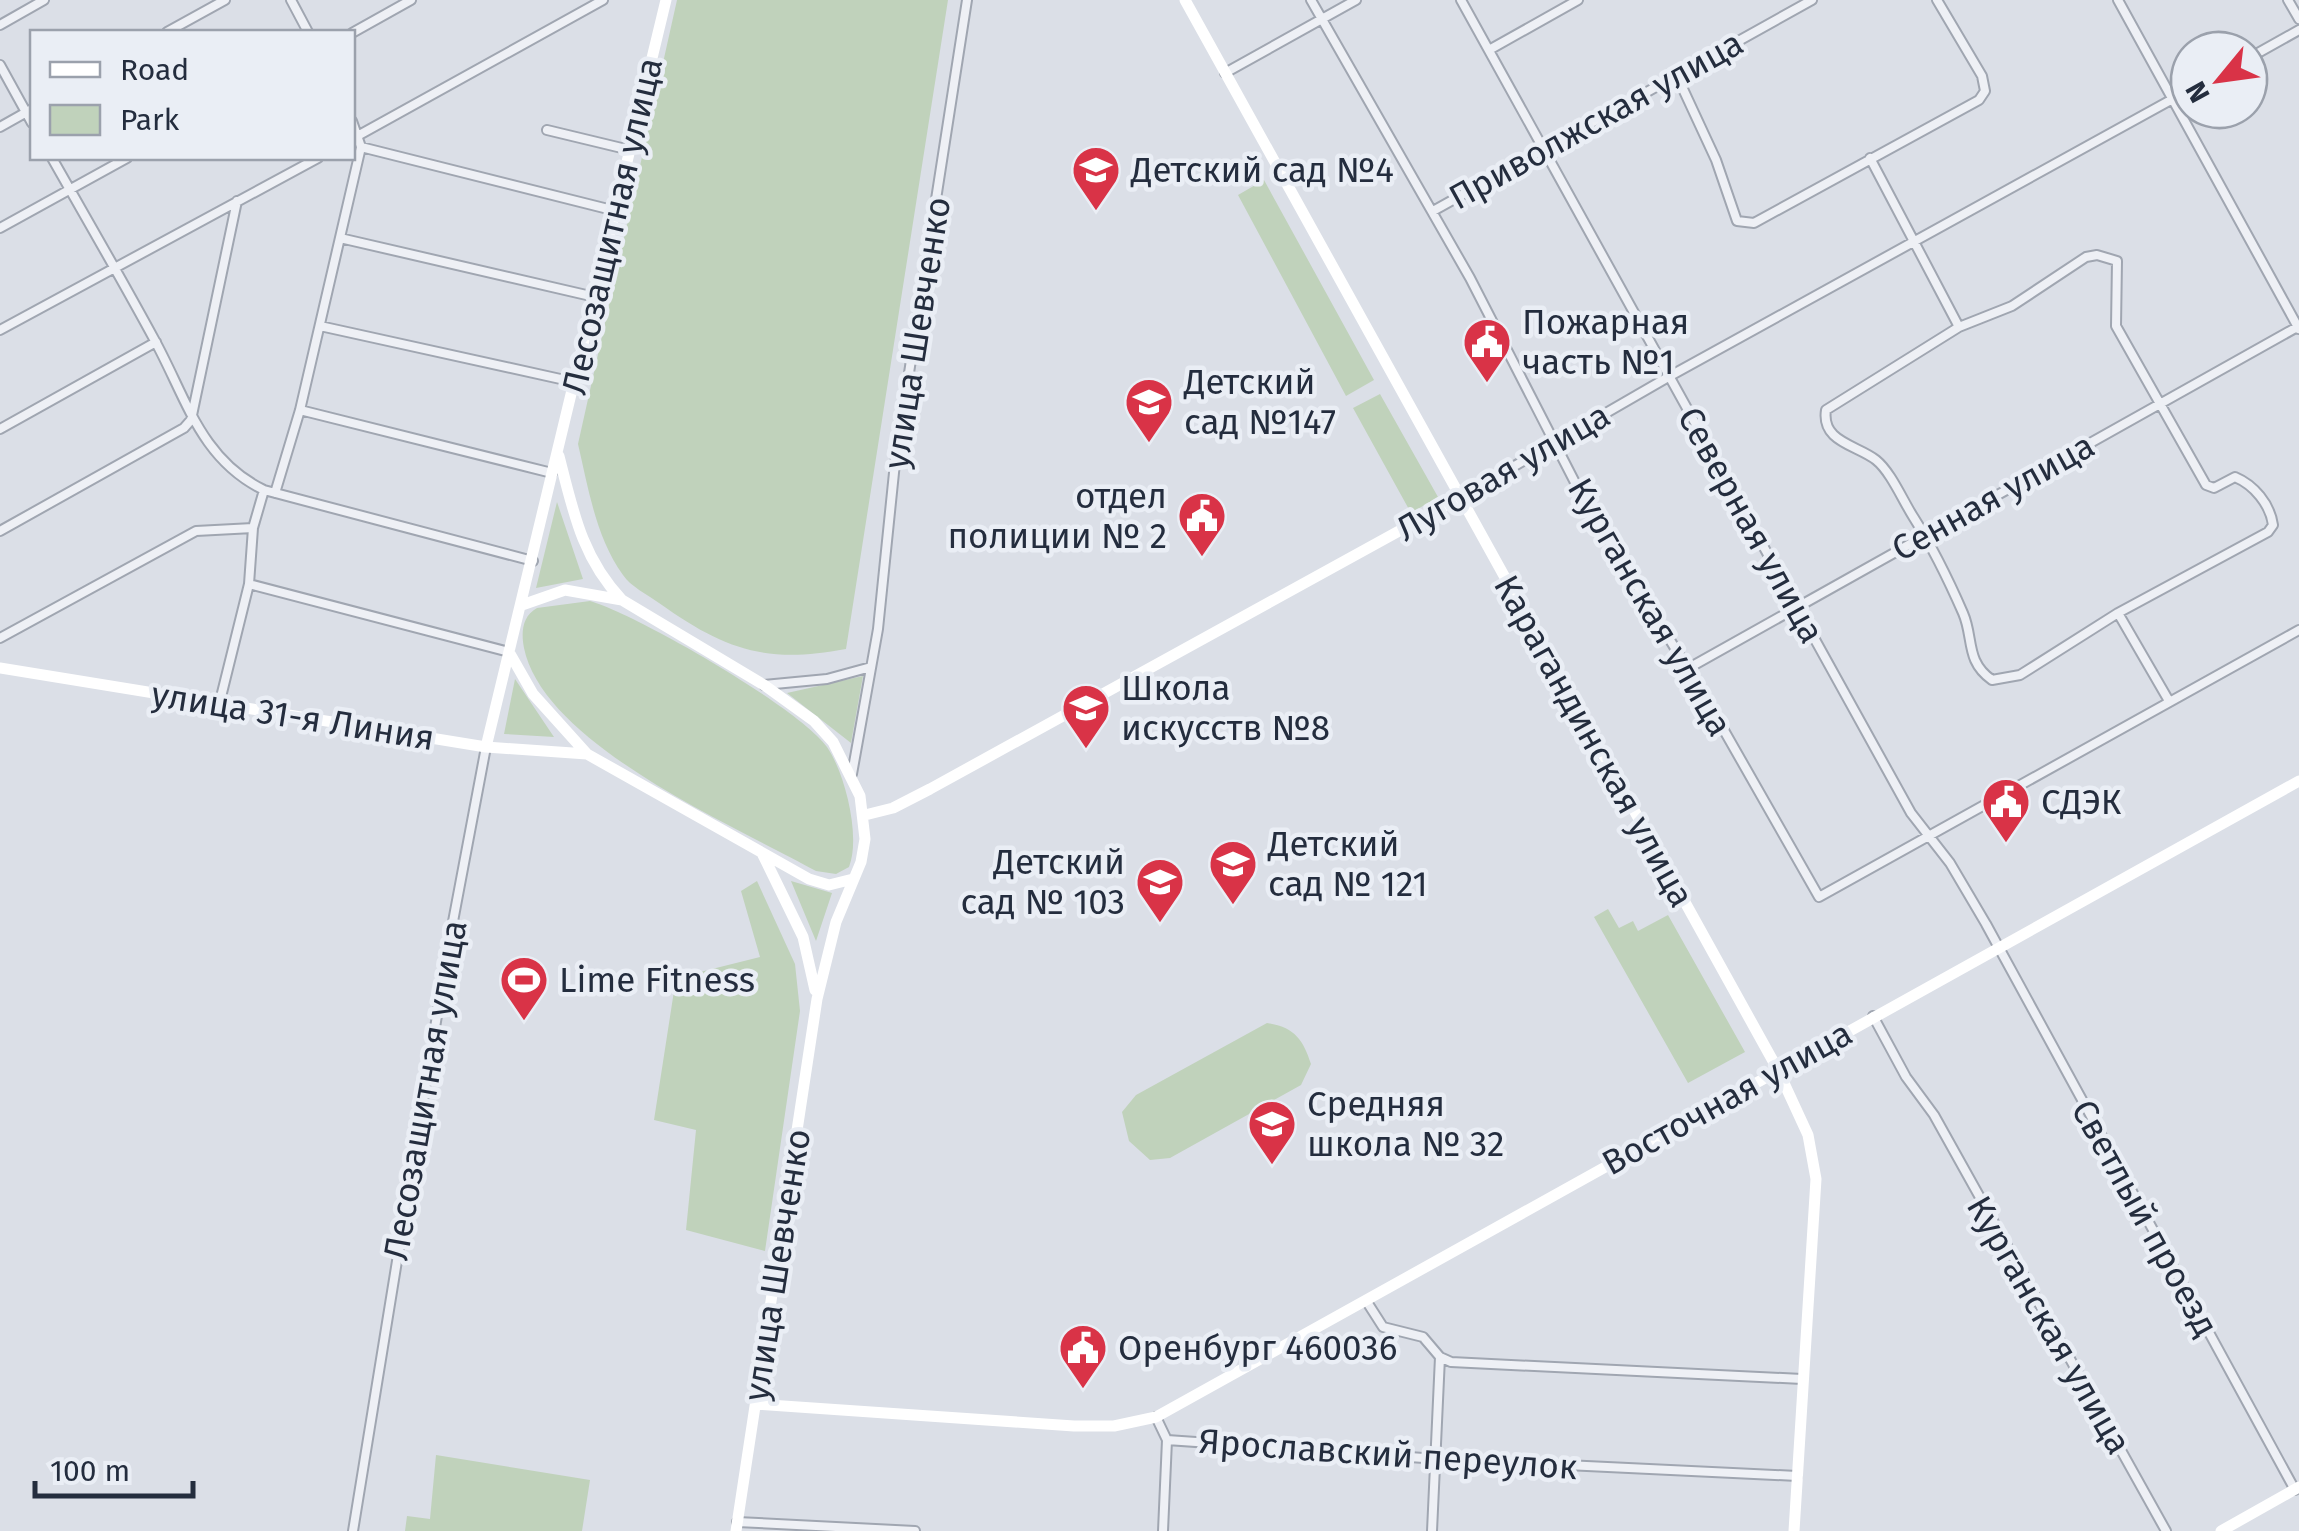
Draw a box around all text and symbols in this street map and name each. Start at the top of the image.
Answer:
street label: Приволжская улица [1442,22,1750,218]
legend [30,30,355,160]
north arrow [2169,30,2269,130]
text: Road [120,52,189,88]
street label: Лесозащитная улица [553,53,671,399]
text: N [2179,76,2217,108]
text: Park [120,102,180,138]
school or university icon: Детский сад №4 [1070,144,1122,212]
place label: Детский сад №4 [1130,149,1394,191]
street label: улица Шевченко [875,194,959,472]
place label: Пожарная часть №1 [1522,301,1689,383]
public building icon: Пожарная часть №1 [1461,316,1513,384]
place label: Детский сад №147 [1183,361,1336,443]
school or university icon: Детский сад №147 [1123,376,1175,444]
street label: Луговая улица [1389,394,1617,550]
street label: Северная улица [1669,400,1833,650]
street label: Сенная улица [1885,424,2101,570]
street label: Курганская улица [1559,470,1741,744]
place label: отдел полиции № 2 [947,475,1167,557]
public building icon: отдел полиции № 2 [1176,490,1228,558]
street label: Карагандинская улица [1485,568,1703,914]
place label: Школа искусств №8 [1121,667,1330,749]
street label: улица 31-я Линия [149,673,437,759]
school or university icon: Школа искусств №8 [1060,682,1112,750]
public building icon: СДЭК [1980,776,2032,844]
place label: СДЭК [2041,781,2122,823]
place label: Детский сад № 121 [1267,823,1428,905]
school or university icon: Детский сад № 121 [1207,838,1259,906]
place label: Детский сад № 103 [960,841,1125,923]
school or university icon: Детский сад № 103 [1134,856,1186,924]
street label: Лесозащитная улица [374,917,476,1263]
sports icon: Lime Fitness [498,954,550,1022]
place label: Lime Fitness [559,959,755,1001]
street label: Восточная улица [1595,1012,1859,1184]
place label: Средняя школа № 32 [1307,1083,1504,1165]
street label: Светлый проезд [2063,1092,2227,1344]
school or university icon: Средняя школа № 32 [1246,1098,1298,1166]
street label: улица Шевченко [735,1126,819,1404]
street label: Курганская улица [1958,1188,2140,1462]
public building icon: Оренбург 460036 [1057,1322,1109,1390]
place label: Оренбург 460036 [1118,1327,1397,1369]
street label: Ярославский переулок [1197,1420,1579,1488]
scale bar [35,1436,192,1498]
text: 100 m [50,1453,130,1489]

